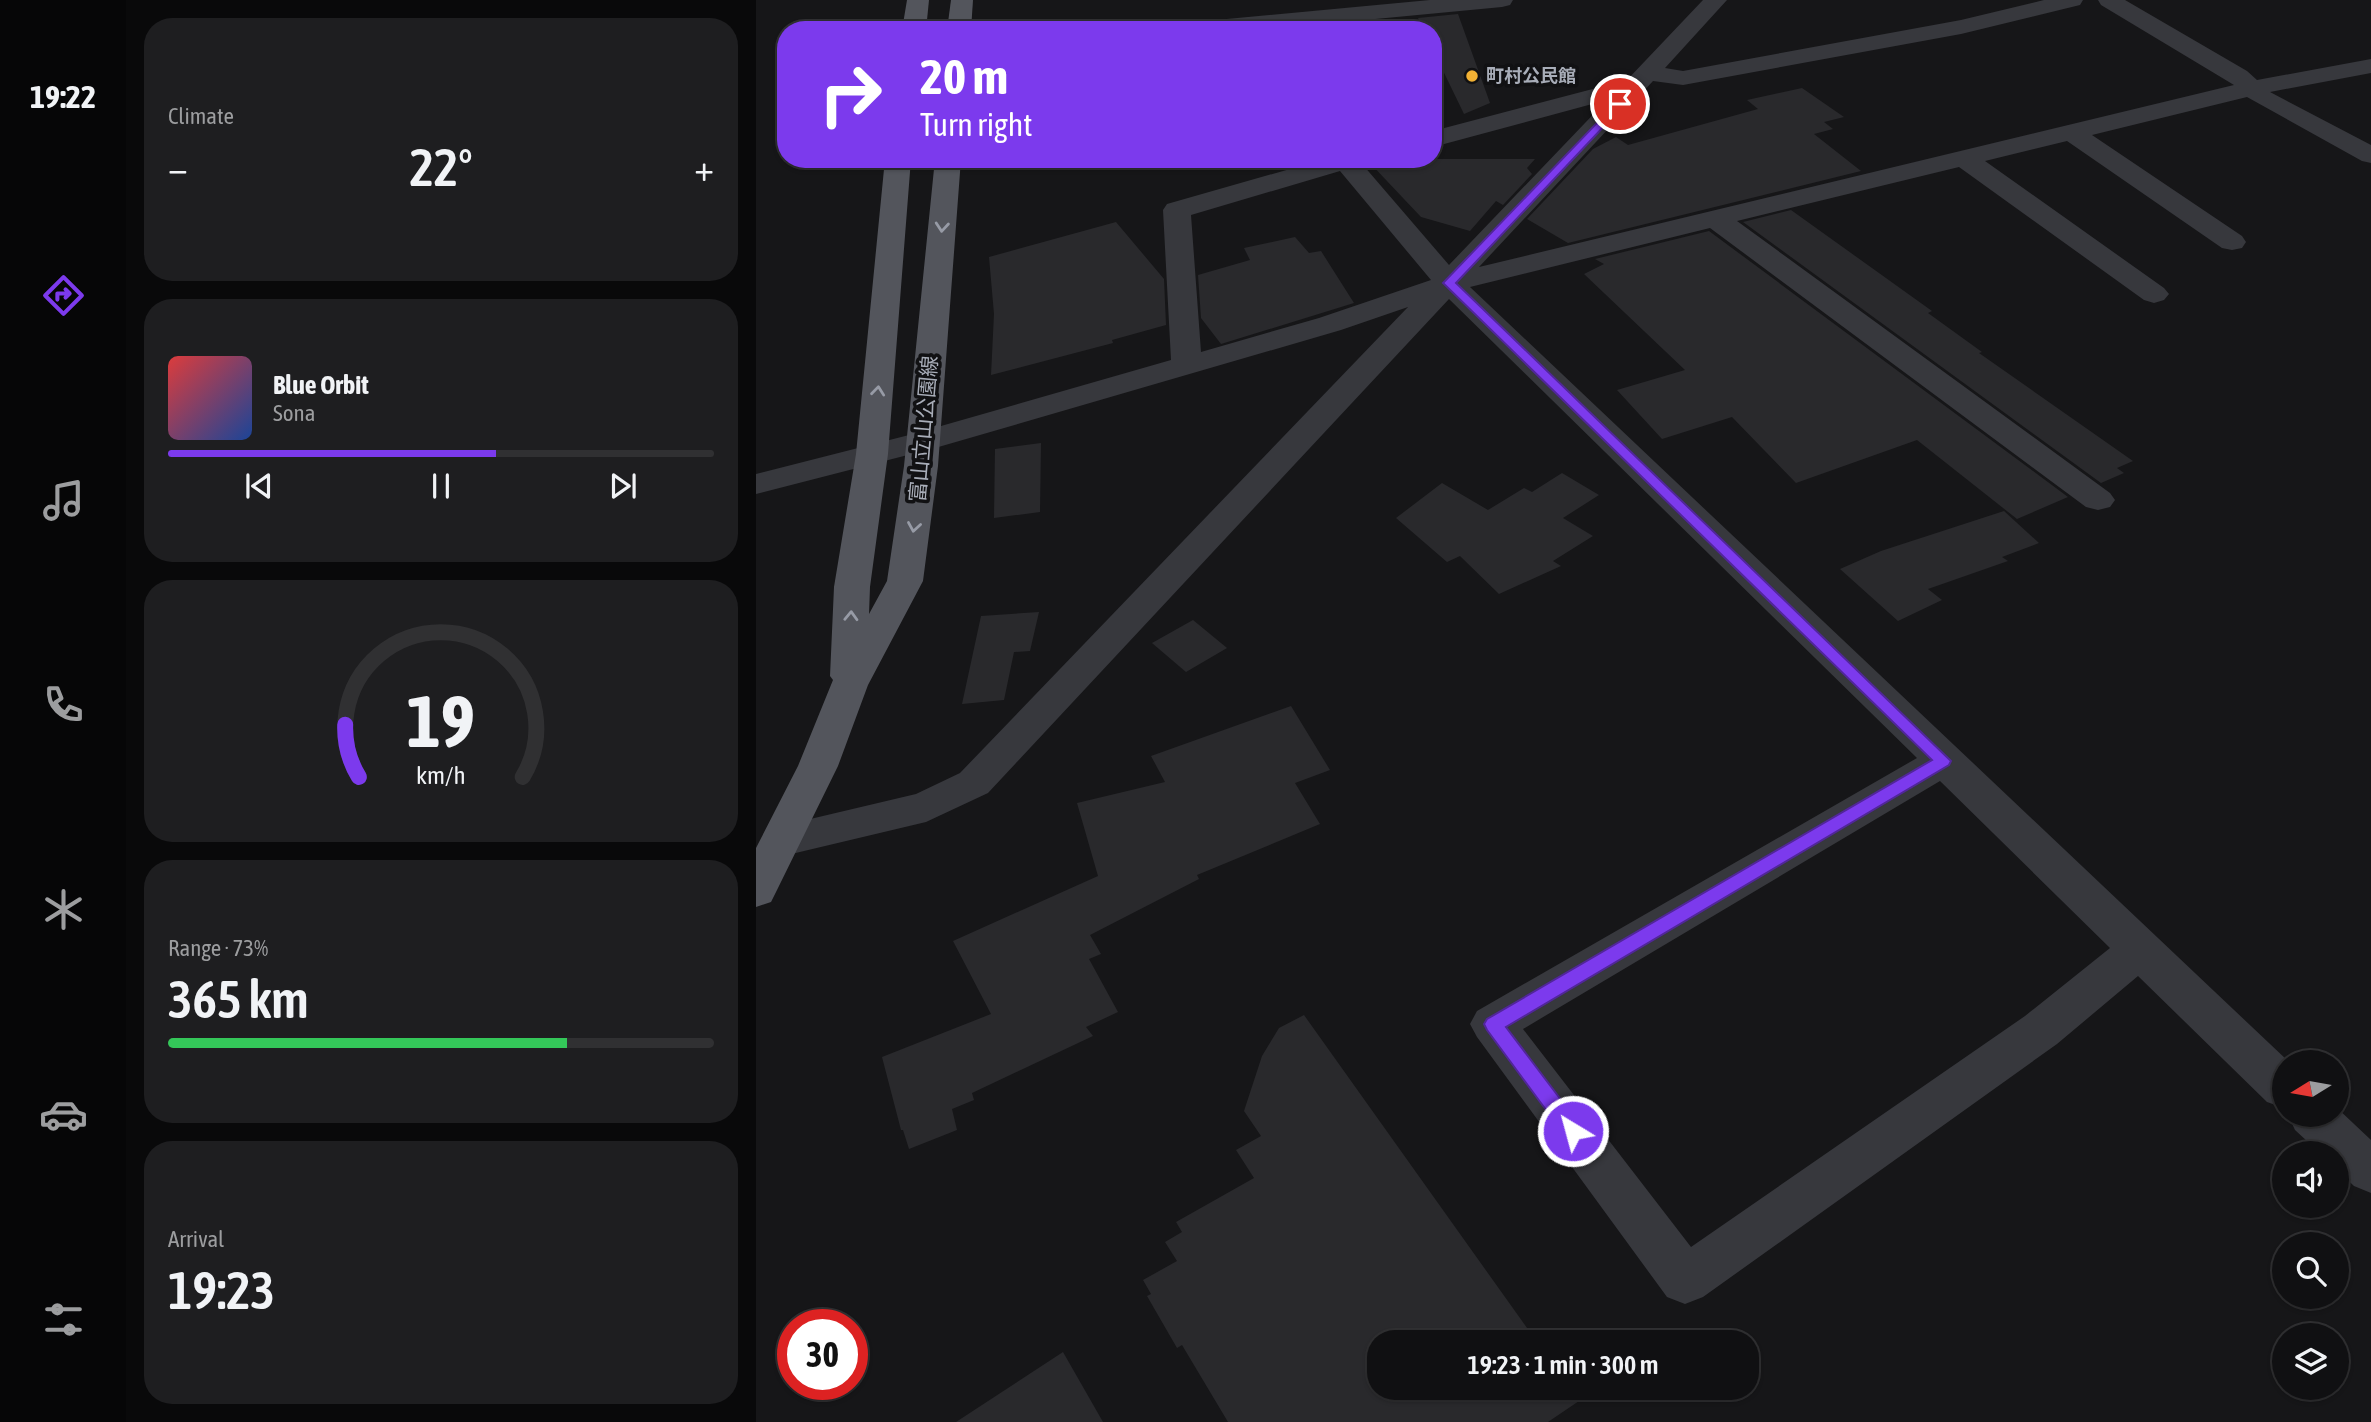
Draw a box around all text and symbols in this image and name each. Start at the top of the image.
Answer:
text: 20 m [920,48,1008,104]
icon: right [805,49,896,140]
place label: 町村公民館 [1486,65,1576,86]
marker: 町村公民館 [1464,68,1480,84]
pin [1590,74,1650,134]
text: 19:22 [30,78,96,115]
icon: arrive [1601,85,1639,123]
text: Climate [168,103,234,129]
text: Turn right [920,106,1033,143]
text: 22° [409,137,473,197]
text: − [168,146,188,189]
text: + [694,146,714,189]
one-way arrow [935,222,950,233]
icon: directions [39,271,88,320]
street label: 富山立山公園線 [905,355,941,503]
text: Blue Orbit [273,370,369,400]
one-way arrow [870,385,885,396]
text: Sona [273,400,315,426]
icon: previous [240,467,278,505]
icon: pause [422,467,460,505]
icon: next [604,467,642,505]
icon: music [39,476,88,525]
one-way arrow [907,521,922,533]
one-way arrow [844,611,859,622]
text: 19 [407,679,475,762]
icon: phone [39,680,88,729]
text: km/h [416,761,466,789]
icon: climate [39,885,88,934]
text: Range · 73% [168,935,268,961]
text: 365 km [168,969,309,1029]
north arrow [2272,1050,2348,1127]
map controls [2272,1050,2349,1400]
icon: car [39,1090,88,1139]
position arrow [1536,1094,1610,1168]
button: sound [2272,1141,2349,1218]
text: Arrival [168,1226,224,1252]
button: search [2272,1232,2349,1309]
text: 19:23 [168,1260,275,1320]
icon: filters [39,1295,88,1344]
speed limit sign: 30 [777,1309,868,1400]
button: layers [2272,1323,2349,1400]
text: 19:23 · 1 min · 300 m [1468,1350,1658,1380]

